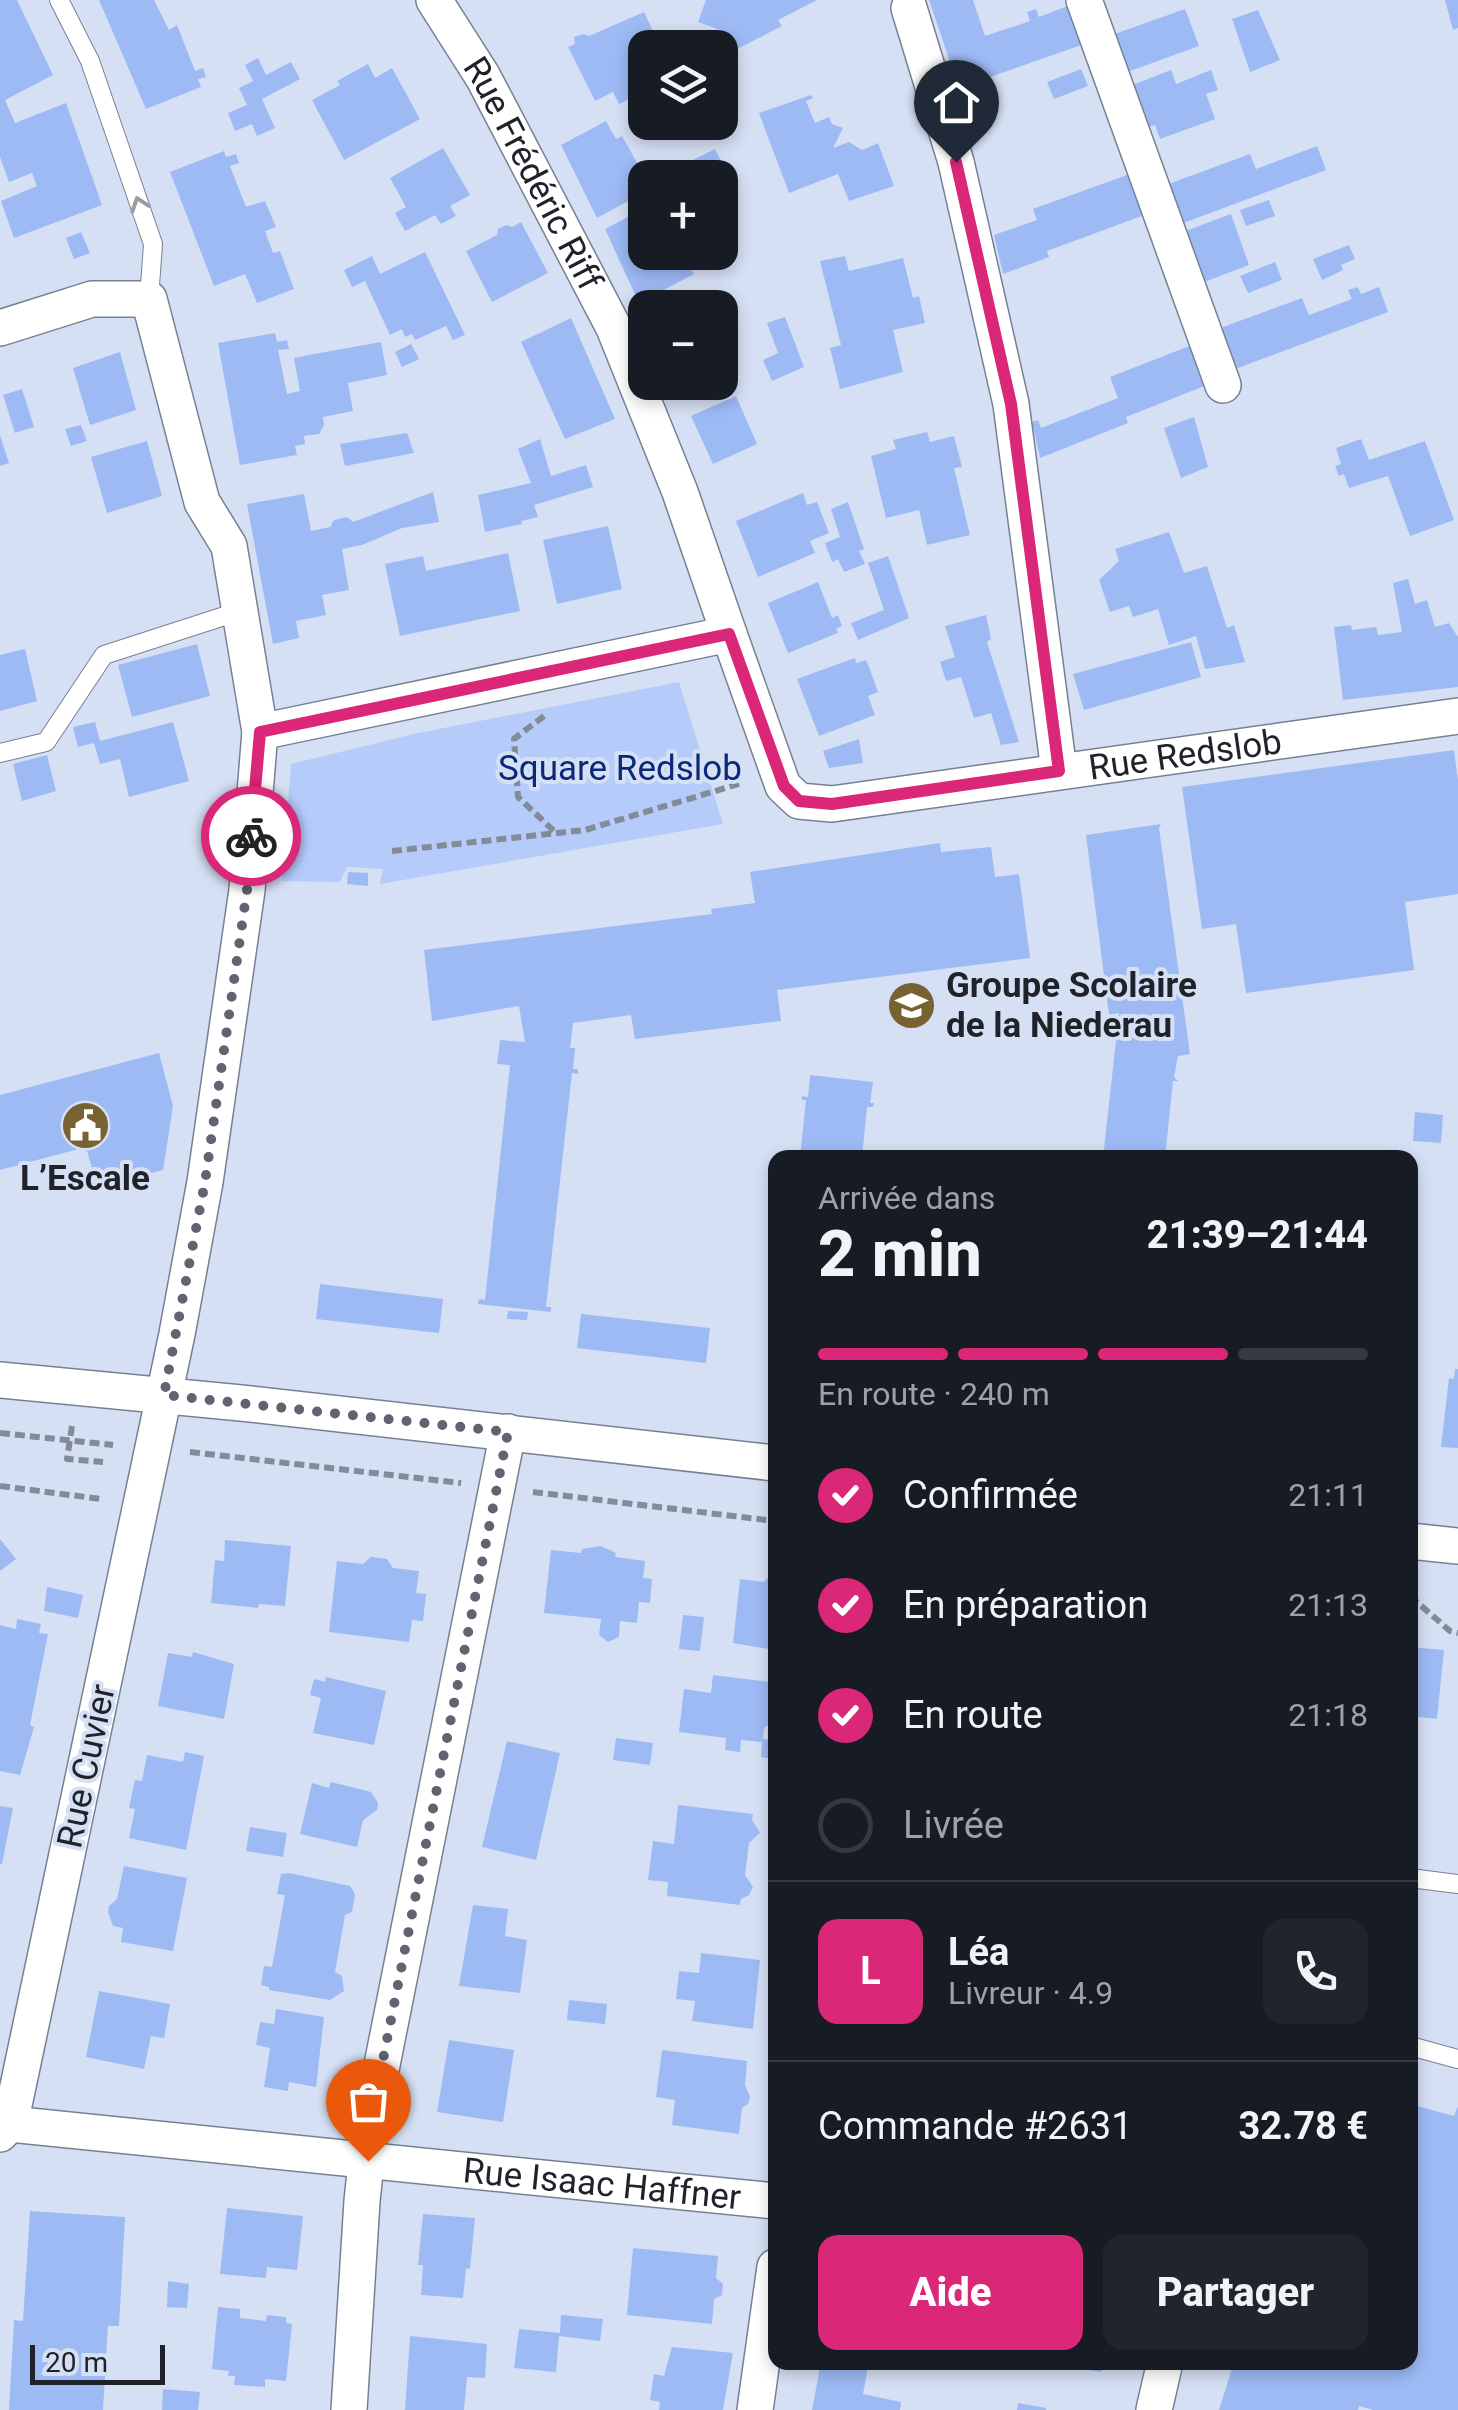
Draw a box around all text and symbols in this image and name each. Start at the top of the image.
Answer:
map controls [628,30,738,400]
button: layers [628,30,738,140]
street label: Rue Frédéric Riff [455,49,611,298]
pin [914,60,999,163]
icon: home [929,75,984,130]
button: + [628,160,738,270]
one-way arrow [130,196,150,213]
button: − [628,290,738,400]
street label: Rue Redslob [1086,721,1284,789]
park label: Square Redslob [498,748,742,789]
courier [201,786,301,886]
icon: bike [224,809,279,864]
place label: Groupe Scolaire de la Niederau [946,965,1197,1046]
school or university icon: Groupe Scolaire de la Niederau [885,979,937,1031]
public building icon: L’Escale [59,1100,111,1152]
place label: L’Escale [20,1158,150,1199]
text: Arrivée dans [818,1179,995,1217]
text: 21:39–21:44 [1147,1213,1368,1257]
text: 2 min [818,1216,982,1292]
text: En route · 240 m [818,1375,1050,1413]
icon: check [818,1468,873,1523]
text: Confirmée [903,1473,1078,1517]
text: 21:11 [1288,1476,1368,1514]
icon: check [818,1578,873,1633]
text: En préparation [903,1583,1148,1627]
text: 21:13 [1288,1586,1368,1624]
street label: Rue Cuvier [49,1680,124,1852]
icon: check [818,1688,873,1743]
text: En route [903,1693,1043,1737]
text: 21:18 [1288,1696,1368,1734]
text: Livrée [903,1803,1004,1847]
button: phone [1263,1919,1368,2024]
text: Léa [948,1930,1009,1974]
text: L [860,1949,881,1993]
text: Livreur · 4.9 [948,1974,1113,2012]
pin [326,2059,411,2162]
icon: bag [341,2074,396,2129]
text: Commande #2631 [818,2104,1133,2148]
text: 32.78 € [1239,2104,1368,2148]
street label: Rue Isaac Haffner [461,2150,743,2218]
button: Aide [818,2235,1083,2350]
button: Partager [1103,2235,1368,2350]
scale bar [30,2340,165,2384]
text: 20 m [45,2346,108,2379]

